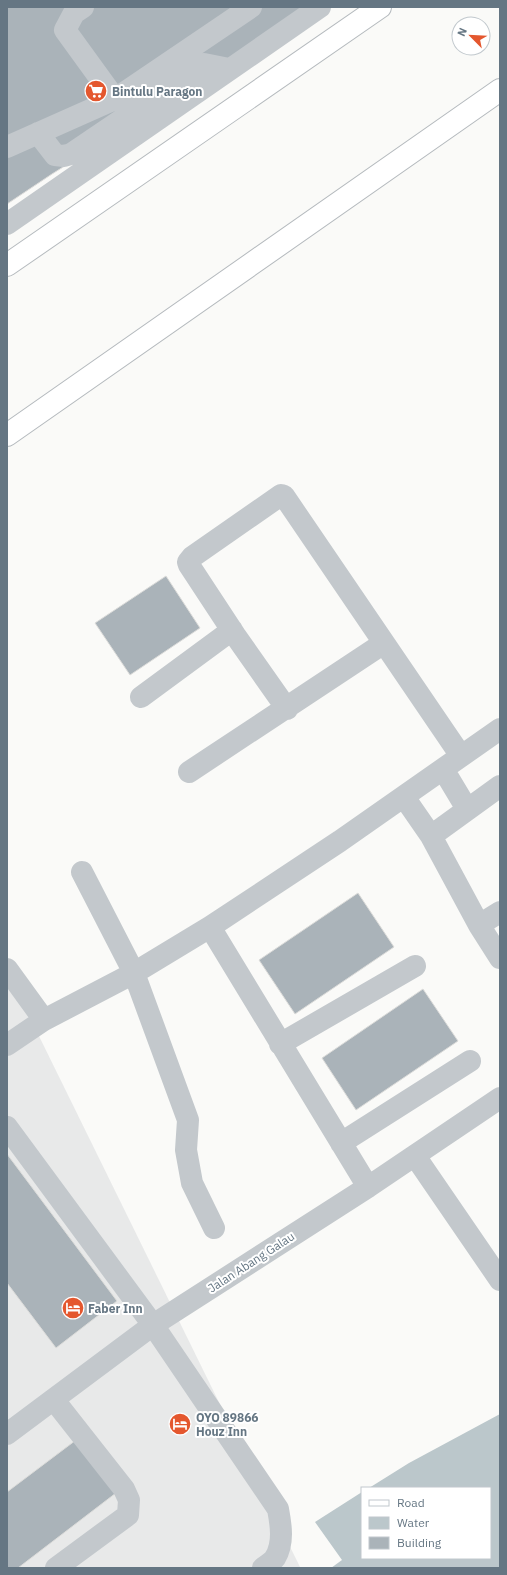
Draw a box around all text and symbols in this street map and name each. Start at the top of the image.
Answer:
north arrow [451,16,491,56]
text: N [454,25,470,38]
supermarket icon: Bintulu Paragon [83,78,109,104]
place label: Bintulu Paragon [112,84,202,99]
street label: Jalan Abang Galau [205,1228,297,1296]
hotel icon: Faber Inn [60,1295,86,1321]
place label: Faber Inn [88,1301,143,1316]
place label: OYO 89866 Houz Inn [196,1410,259,1439]
hotel icon: OYO 89866 Houz Inn [167,1411,193,1437]
legend [361,1487,491,1559]
text: Road [397,1495,425,1510]
text: Water [397,1515,430,1530]
text: Building [397,1535,442,1550]

